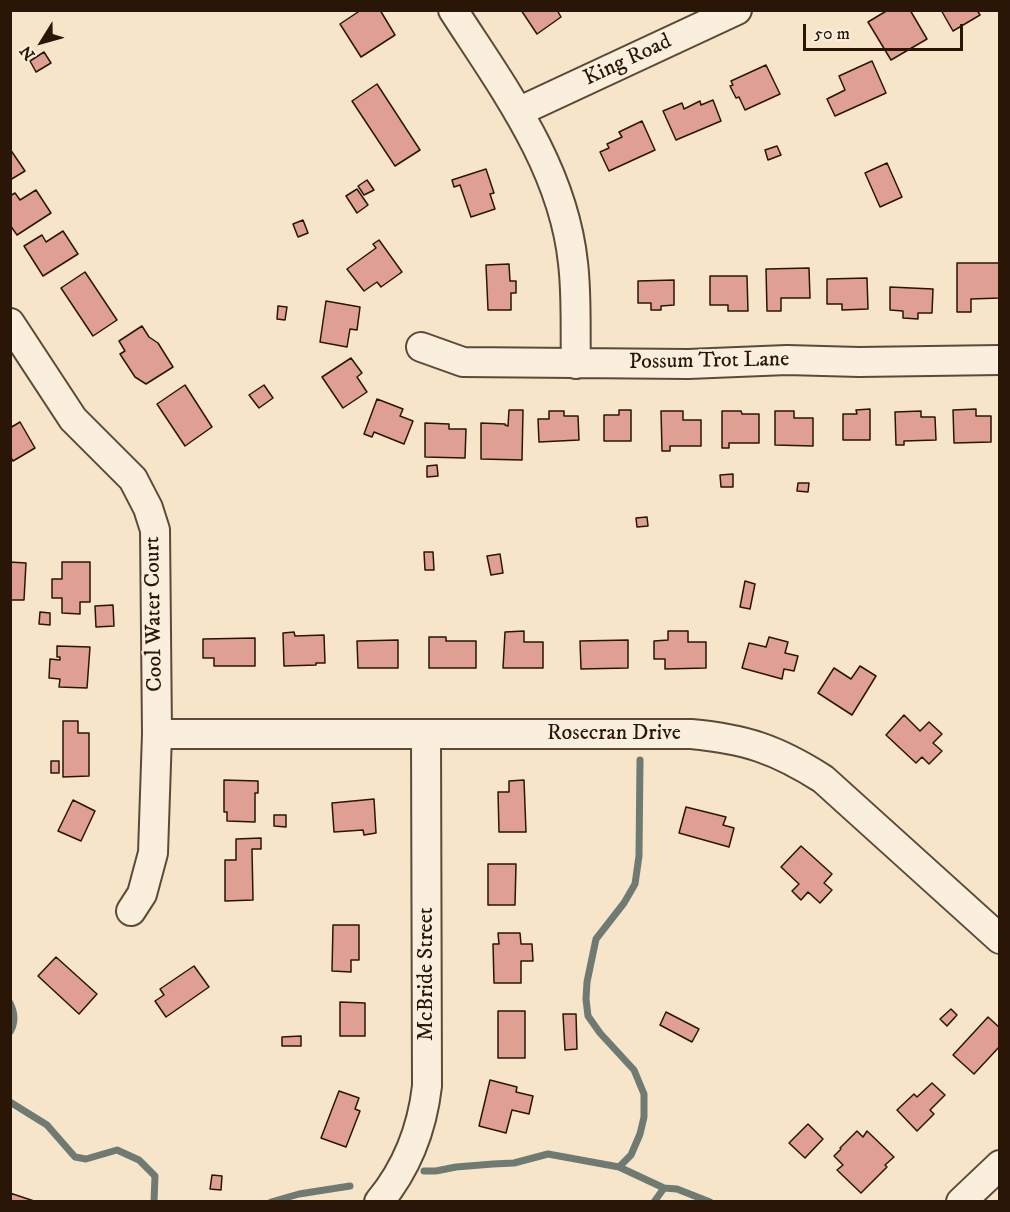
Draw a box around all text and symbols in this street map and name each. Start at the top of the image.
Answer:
north arrow [12,12,72,72]
scale bar [806,12,966,50]
text: 50 m [814,23,850,45]
street label: King Road [580,29,676,93]
text: N [16,42,40,64]
street label: Possum Trot Lane [629,347,789,377]
street label: Cool Water Court [140,536,170,692]
street label: Rosecran Drive [547,721,681,747]
street label: McBride Street [414,907,440,1041]

